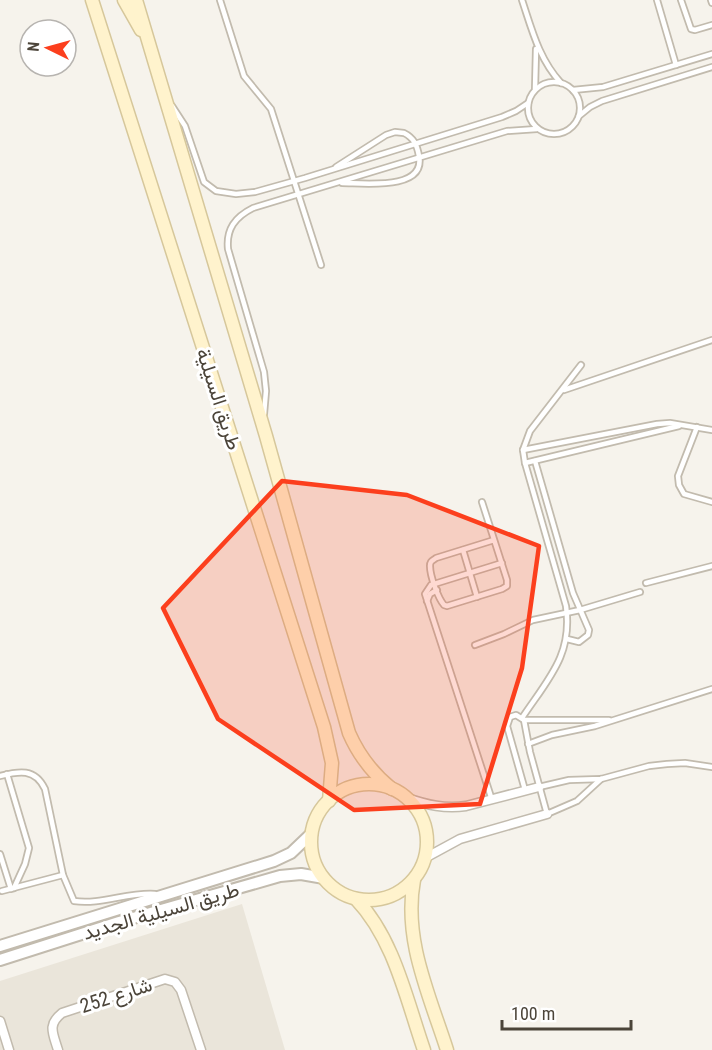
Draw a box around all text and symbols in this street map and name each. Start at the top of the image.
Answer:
north arrow [18,18,78,78]
text: N [24,41,43,52]
street label: طريق السيلية [190,345,247,453]
street label: طريق السيلية الجديد [80,877,242,946]
street label: شارع 252 [77,972,156,1020]
scale bar [502,993,631,1031]
text: 100 m [511,1003,555,1024]

